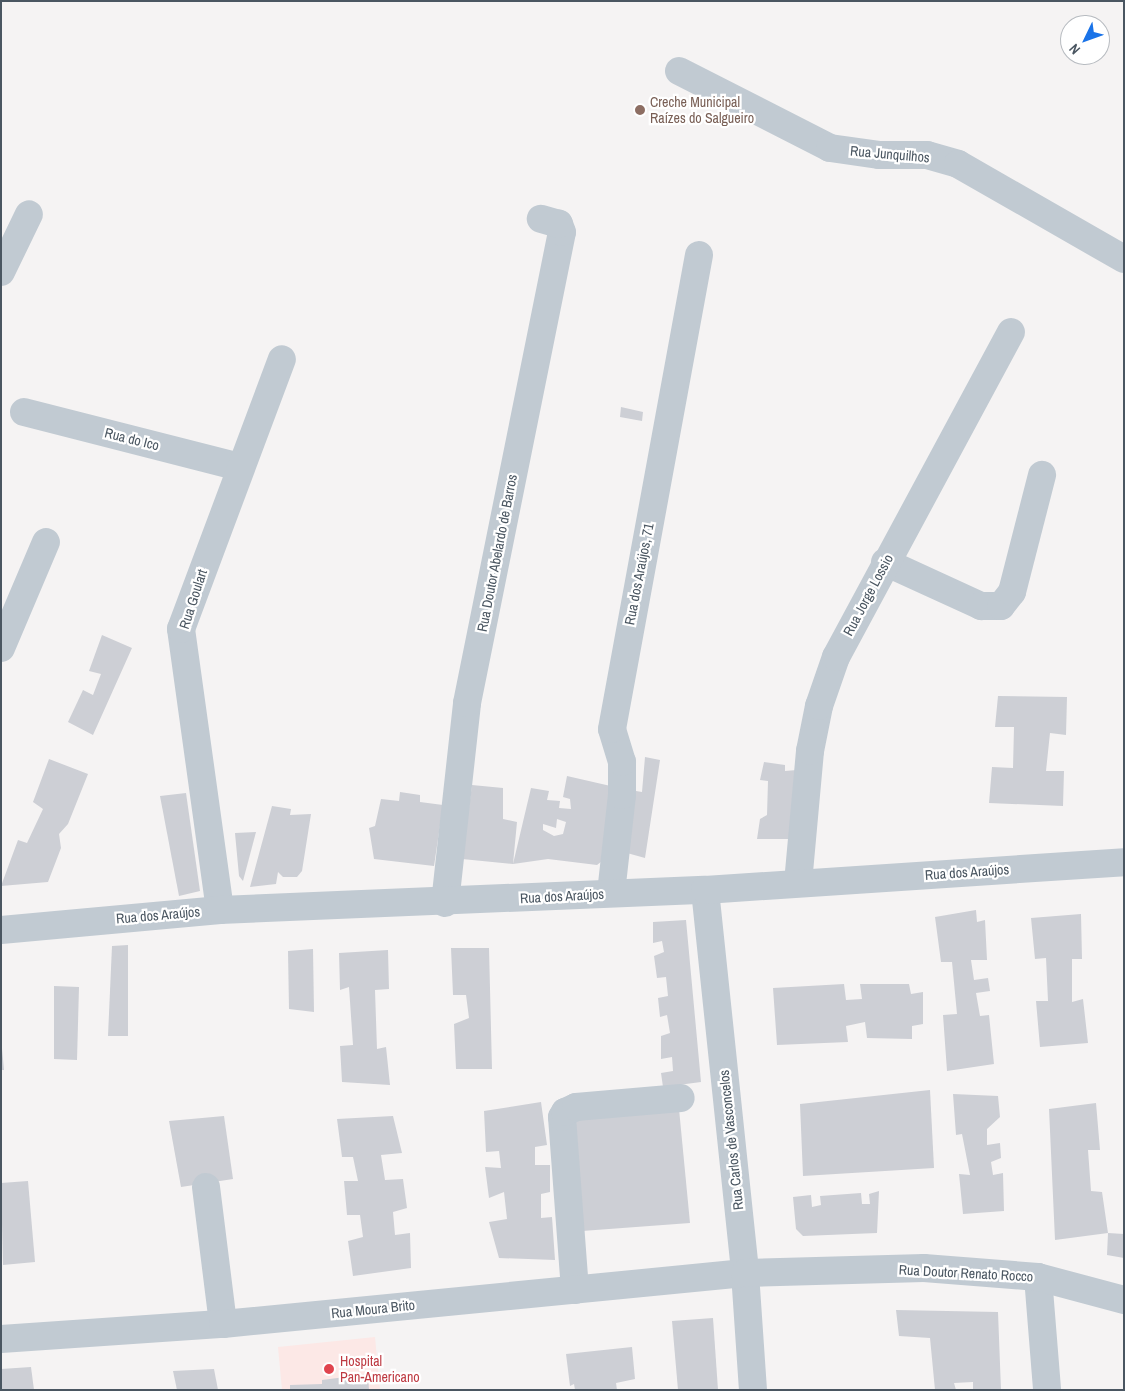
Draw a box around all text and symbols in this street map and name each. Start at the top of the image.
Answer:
north arrow [1060,15,1110,65]
text: N [1065,40,1084,58]
place label: Creche Municipal Raízes do Salgueiro [650,94,754,126]
marker: Creche Municipal Raízes do Salgueiro [634,104,646,116]
street label: Rua Junquilhos [850,142,930,166]
street label: Rua do Ico [103,424,161,454]
street label: Rua Doutor Abelardo de Barros [473,472,521,634]
street label: Rua dos Araújos, 71 [621,521,657,627]
street label: Rua Jorge Lossio [839,551,897,639]
street label: Rua Goulart [175,567,211,631]
street label: Rua dos Araújos [924,861,1010,883]
street label: Rua dos Araújos [519,885,605,907]
street label: Rua dos Araújos [115,903,201,927]
street label: Rua Carlos de Vasconcelos [715,1069,747,1211]
street label: Rua Doutor Renato Rocco [898,1261,1034,1285]
street label: Rua Moura Brito [330,1296,416,1322]
place label: Hospital Pan-Americano [340,1353,420,1385]
marker: Hospital Pan-Americano [322,1362,336,1376]

